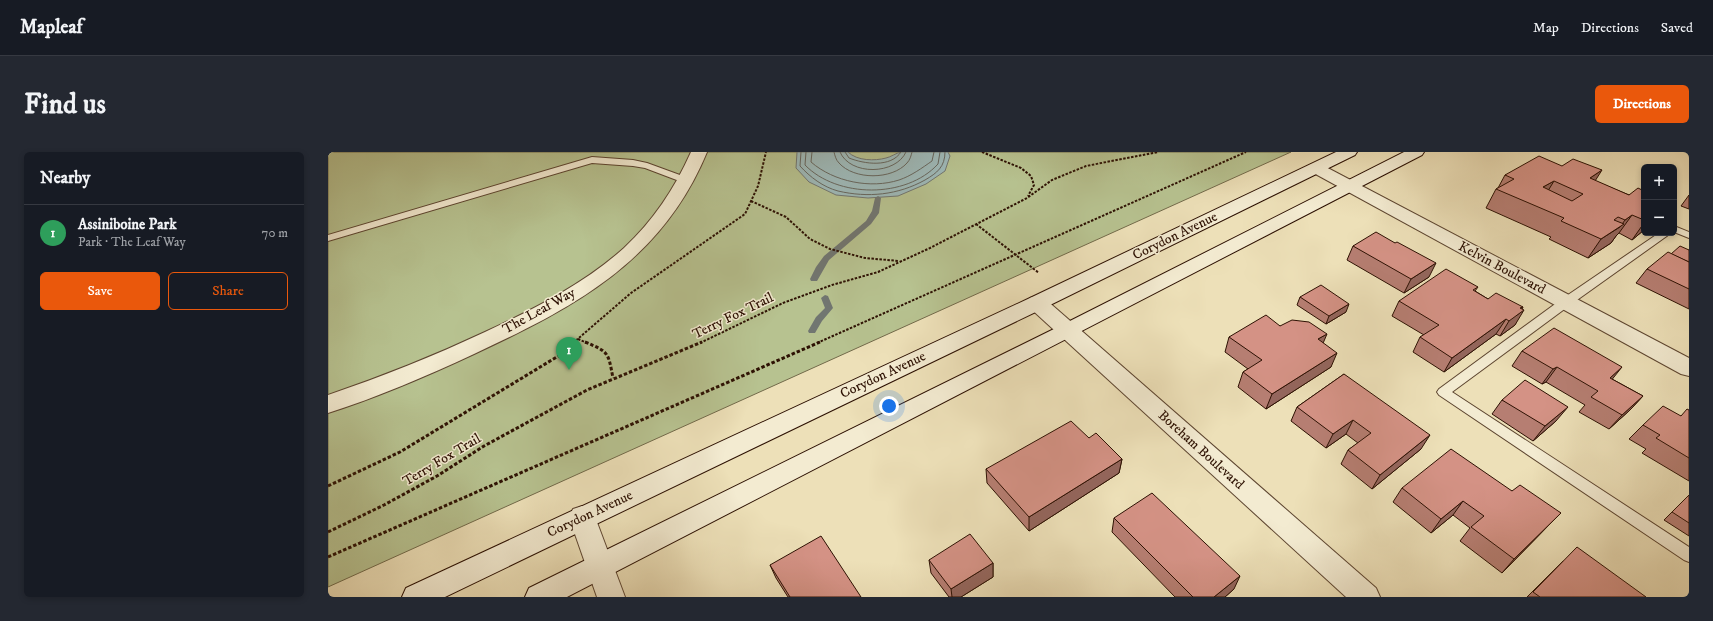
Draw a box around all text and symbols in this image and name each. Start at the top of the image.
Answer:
text: Mapleaf [20,16,83,39]
text: Map [1533,19,1559,37]
text: Directions [1581,19,1639,37]
text: Saved [1661,19,1693,37]
button: Directions [1595,85,1689,123]
text: Find us [24,87,106,122]
map controls [1641,164,1677,236]
button: + [1641,164,1677,200]
text: Nearby [40,167,90,189]
button: − [1641,200,1677,236]
street label: Corydon Avenue [1130,208,1221,264]
text: Assiniboine Park [78,215,177,234]
text: 1 [51,225,55,241]
text: 70 m [262,225,288,241]
text: Park · The Leaf Way [78,234,186,250]
street label: Kelvin Boulevard [1455,237,1549,299]
button: Save [40,272,160,310]
button: Share [168,272,288,310]
street label: The Leaf Way [499,283,579,338]
street label: Terry Fox Trail [690,288,777,343]
pin: 1 [556,337,582,370]
street label: Corydon Avenue [837,347,929,403]
your location [879,396,899,416]
street label: Boreham Boulevard [1154,406,1248,494]
street label: Terry Fox Trail [400,429,485,490]
street label: Corydon Avenue [544,486,636,542]

